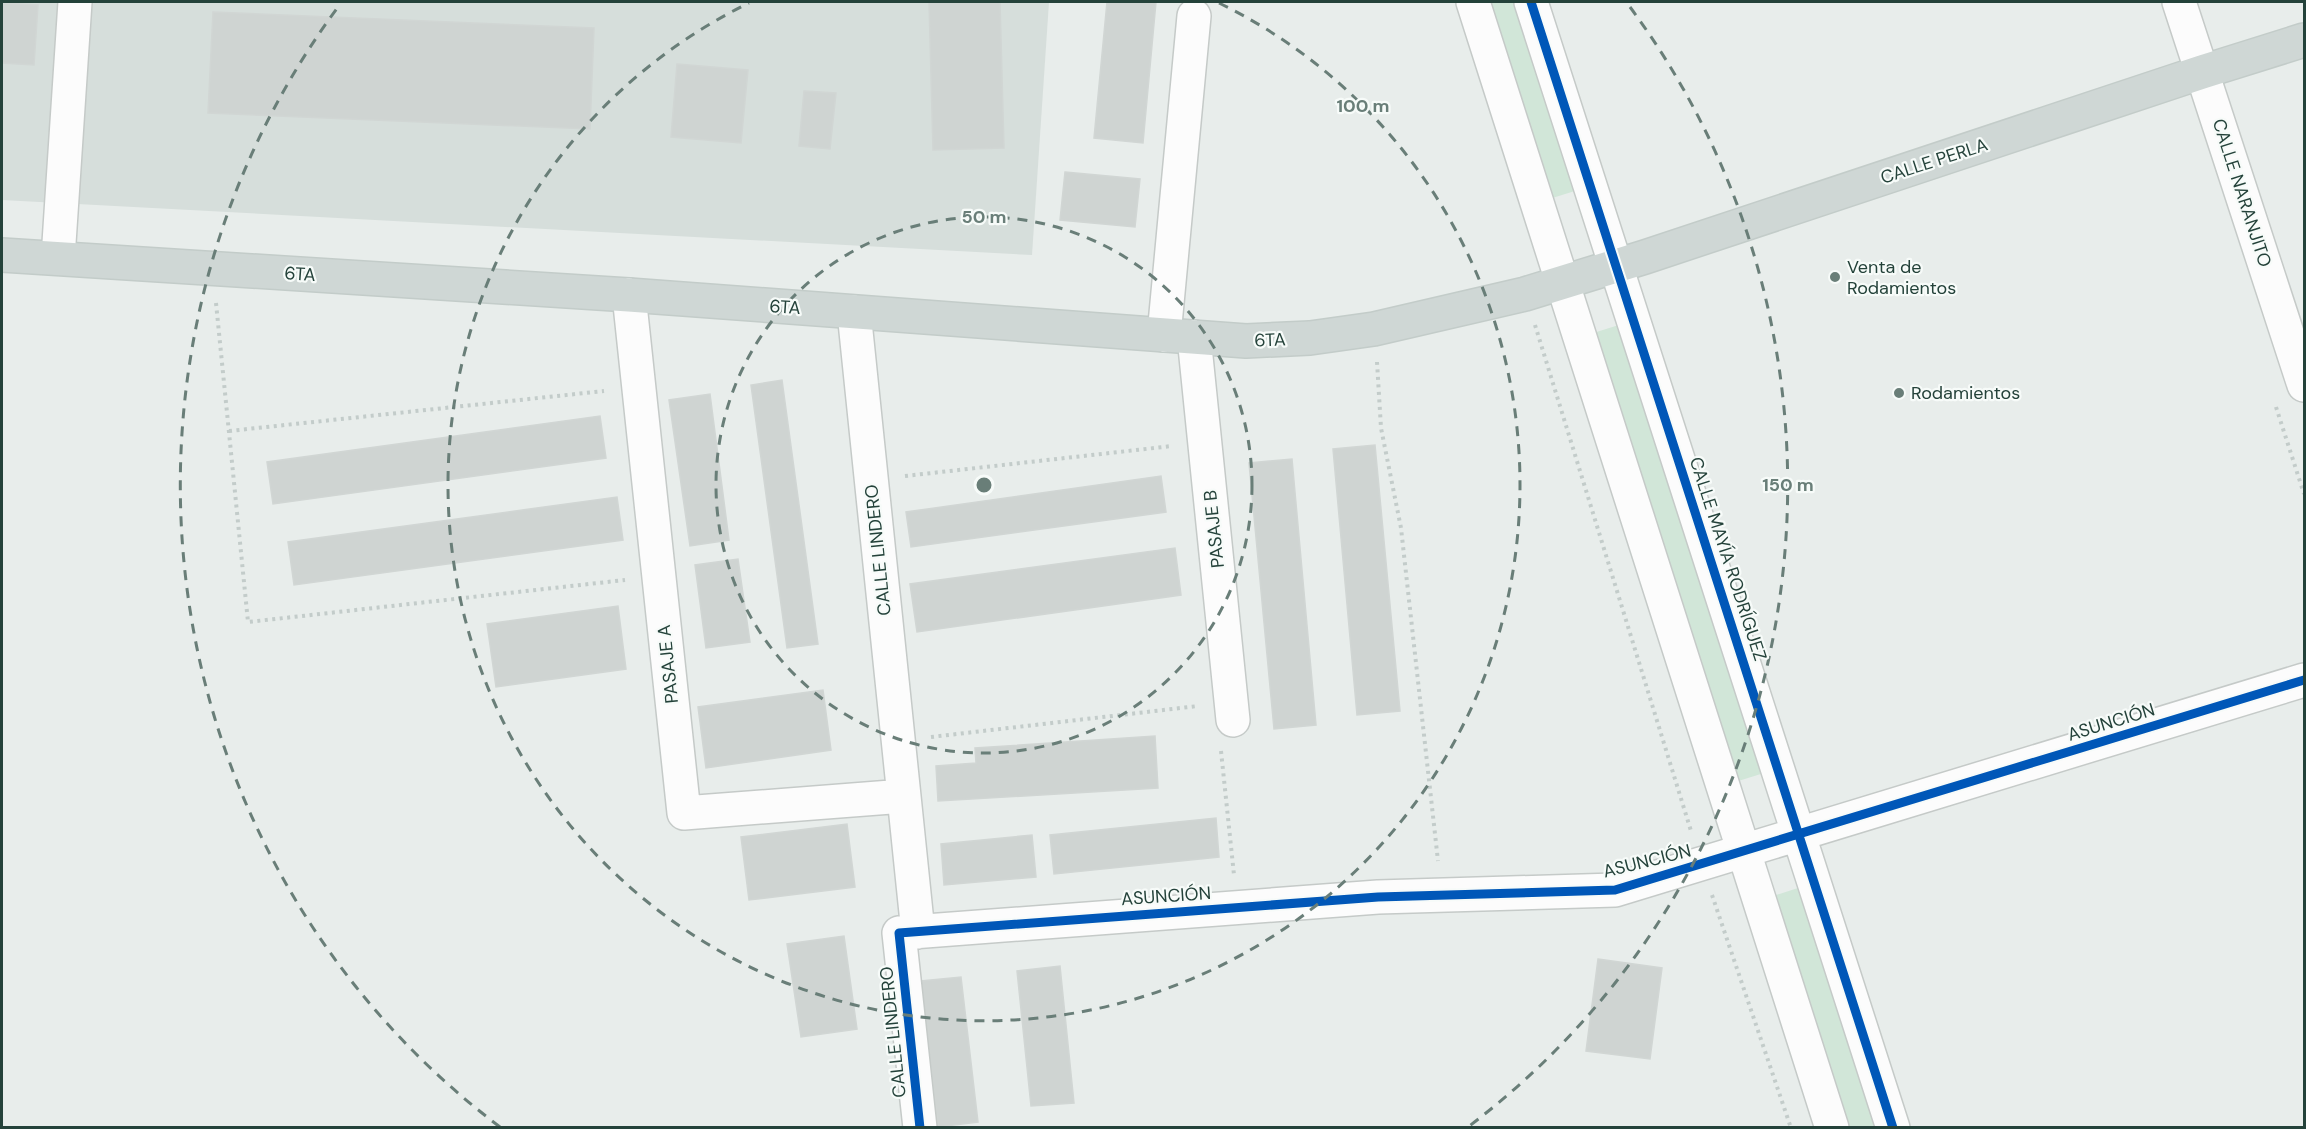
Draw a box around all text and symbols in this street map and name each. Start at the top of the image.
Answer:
text: 100 m [1336,94,1390,118]
street label: CALLE NARANJITO [2207,116,2277,270]
street label: CALLE PERLA [1877,132,1991,190]
text: 50 m [961,205,1007,229]
place label: Venta de Rodamientos [1847,255,1956,300]
street label: 6TA [284,261,317,287]
marker: Venta de Rodamientos [1828,270,1842,284]
street label: 6TA [769,294,802,320]
street label: 6TA [1254,327,1286,353]
place label: Rodamientos [1911,381,2020,405]
marker: Rodamientos [1892,386,1906,400]
street label: CALLE MAYÍA RODRÍGUEZ [1684,454,1772,664]
text: 150 m [1762,473,1814,497]
centre of rings [974,475,994,495]
street label: CALLE LINDERO [859,483,897,617]
street label: PASAJE B [1198,489,1230,569]
street label: PASAJE A [652,623,684,705]
street label: ASUNCIÓN [2064,697,2158,747]
street label: ASUNCIÓN [1600,838,1694,884]
street label: ASUNCIÓN [1120,881,1212,911]
street label: CALLE LINDERO [874,965,912,1099]

